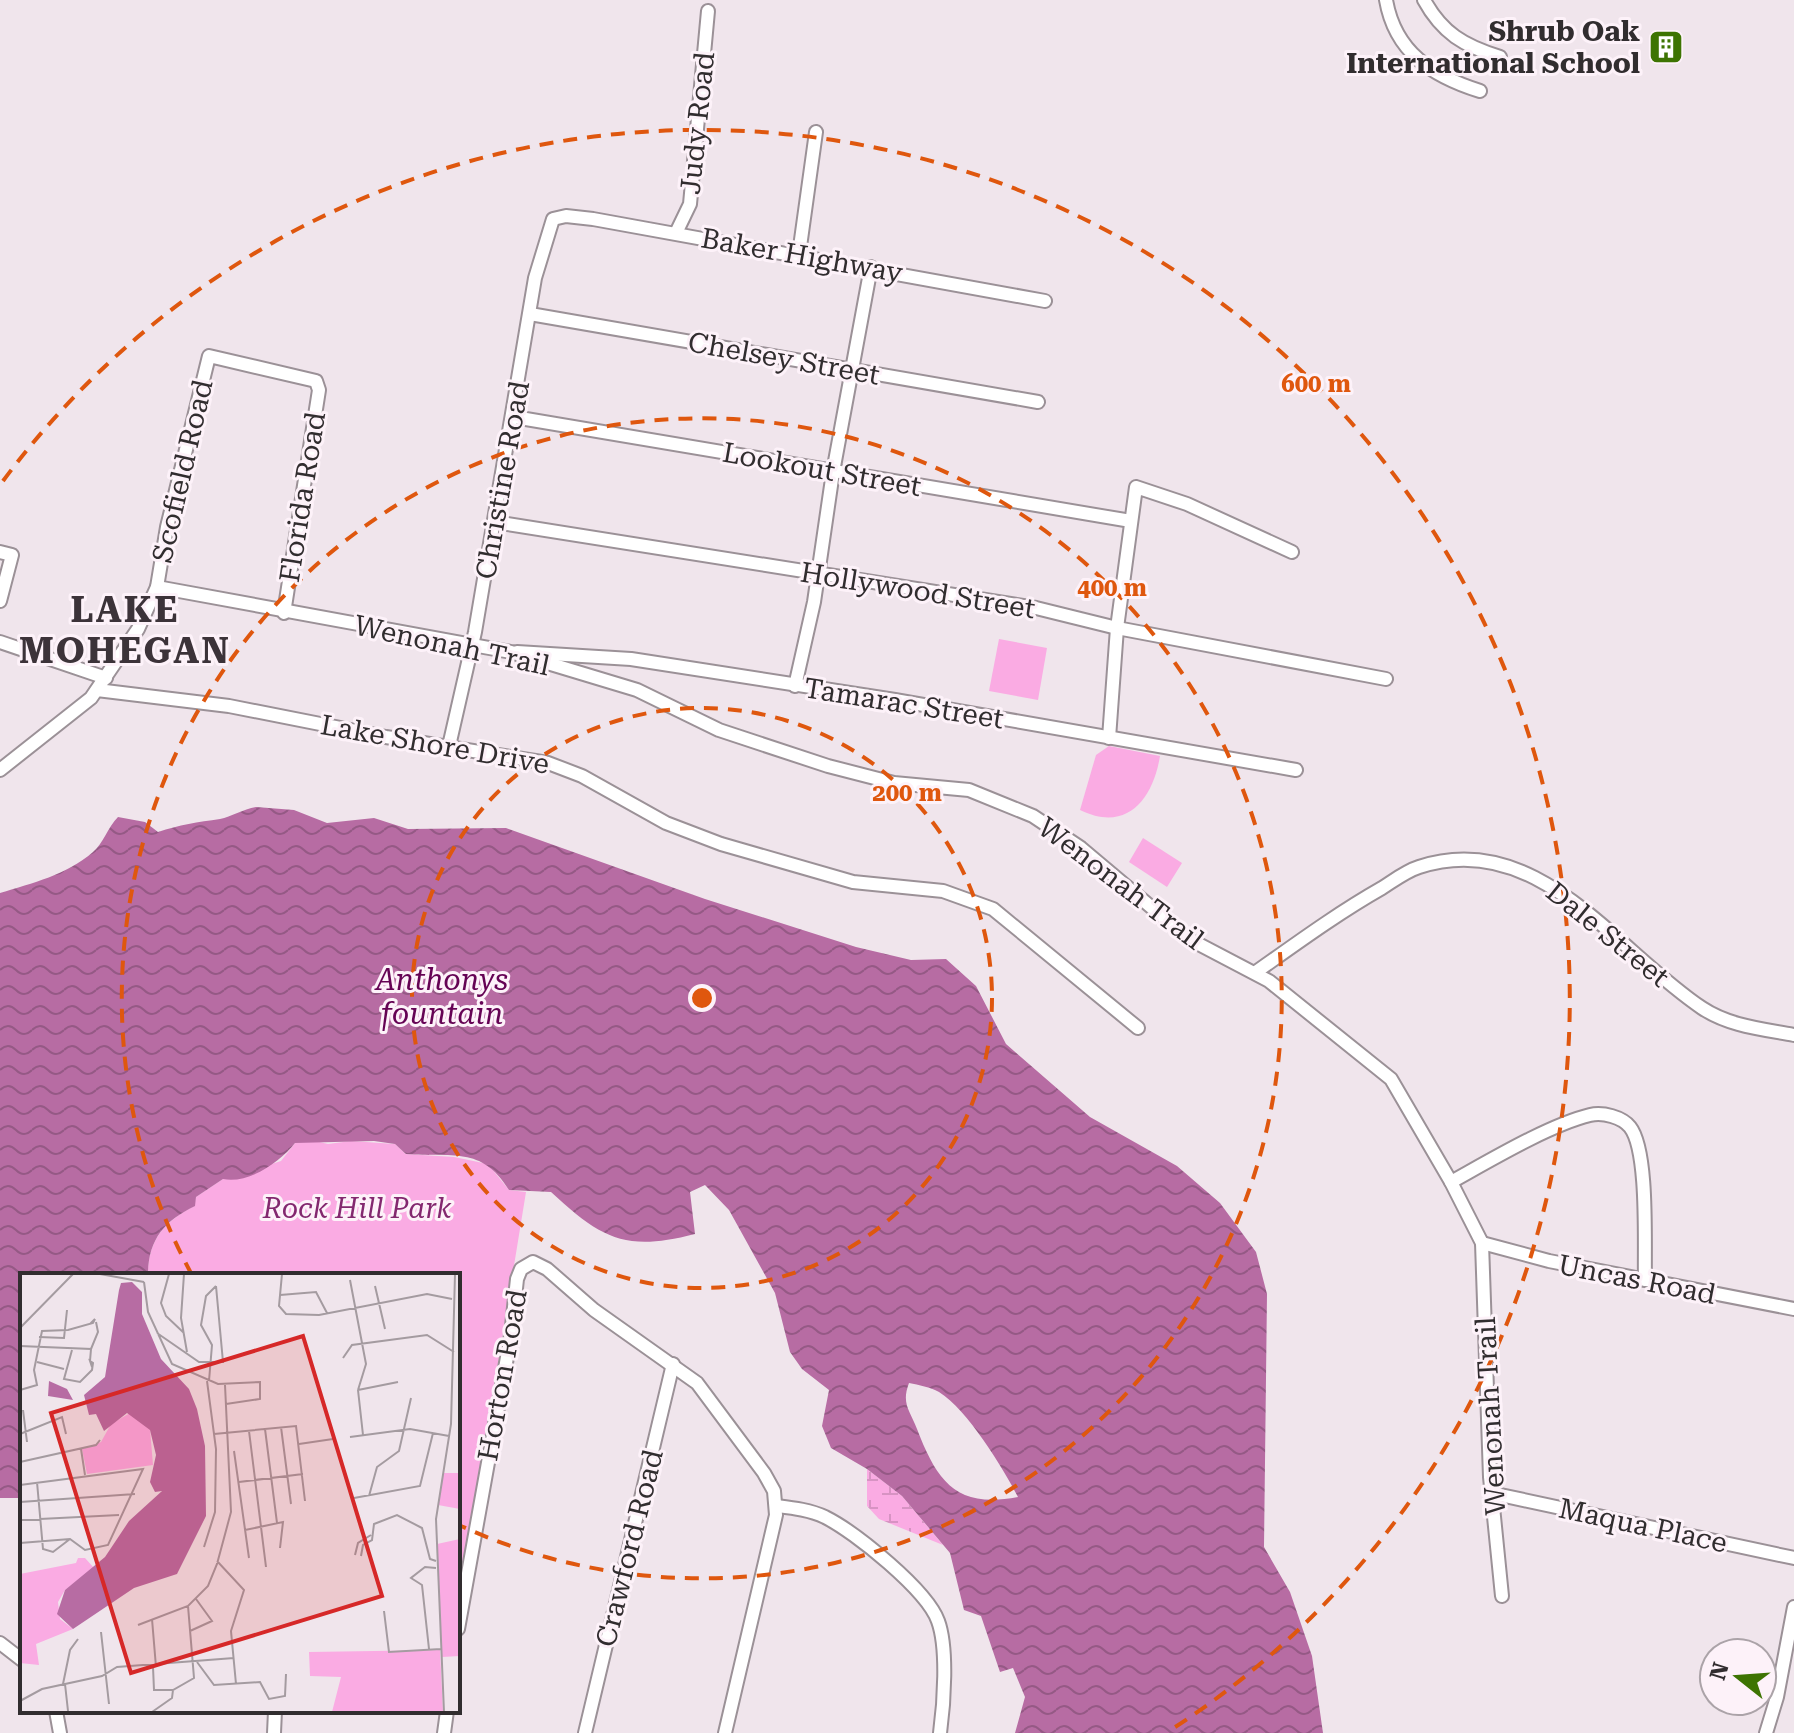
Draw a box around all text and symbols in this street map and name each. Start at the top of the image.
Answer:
place label: Shrub Oak International School [1346,15,1640,80]
building icon: Shrub Oak International School [1647,28,1685,66]
street label: Judy Road [674,50,721,196]
street label: Baker Highway [698,221,906,290]
street label: Chelsey Street [685,325,882,392]
text: 600 m [1281,370,1351,398]
street label: Scofield Road [145,376,220,566]
street label: Christine Road [469,378,536,582]
street label: Florida Road [273,409,332,585]
street label: Lookout Street [720,436,924,503]
street label: Hollywood Street [798,556,1038,625]
text: 400 m [1077,574,1147,602]
district label: LAKE MOHEGAN [19,589,231,672]
street label: Wenonah Trail [351,609,553,682]
street label: Tamarac Street [802,671,1006,736]
street label: Lake Shore Drive [318,708,552,781]
text: 200 m [872,779,942,807]
street label: Wenonah Trail [1031,810,1210,957]
street label: Dale Street [1540,875,1676,994]
water label: Anthonys fountain [374,962,508,1031]
centre of rings [688,984,716,1012]
park label: Rock Hill Park [262,1192,452,1225]
street label: Uncas Road [1555,1248,1719,1311]
inset map [20,1273,460,1713]
street label: Horton Road [471,1287,534,1463]
street label: Wenonah Trail [1469,1316,1512,1516]
street label: Crawford Road [589,1446,670,1650]
street label: Maqua Place [1556,1492,1730,1559]
north arrow [1698,1637,1778,1717]
text: N [1705,1659,1734,1683]

